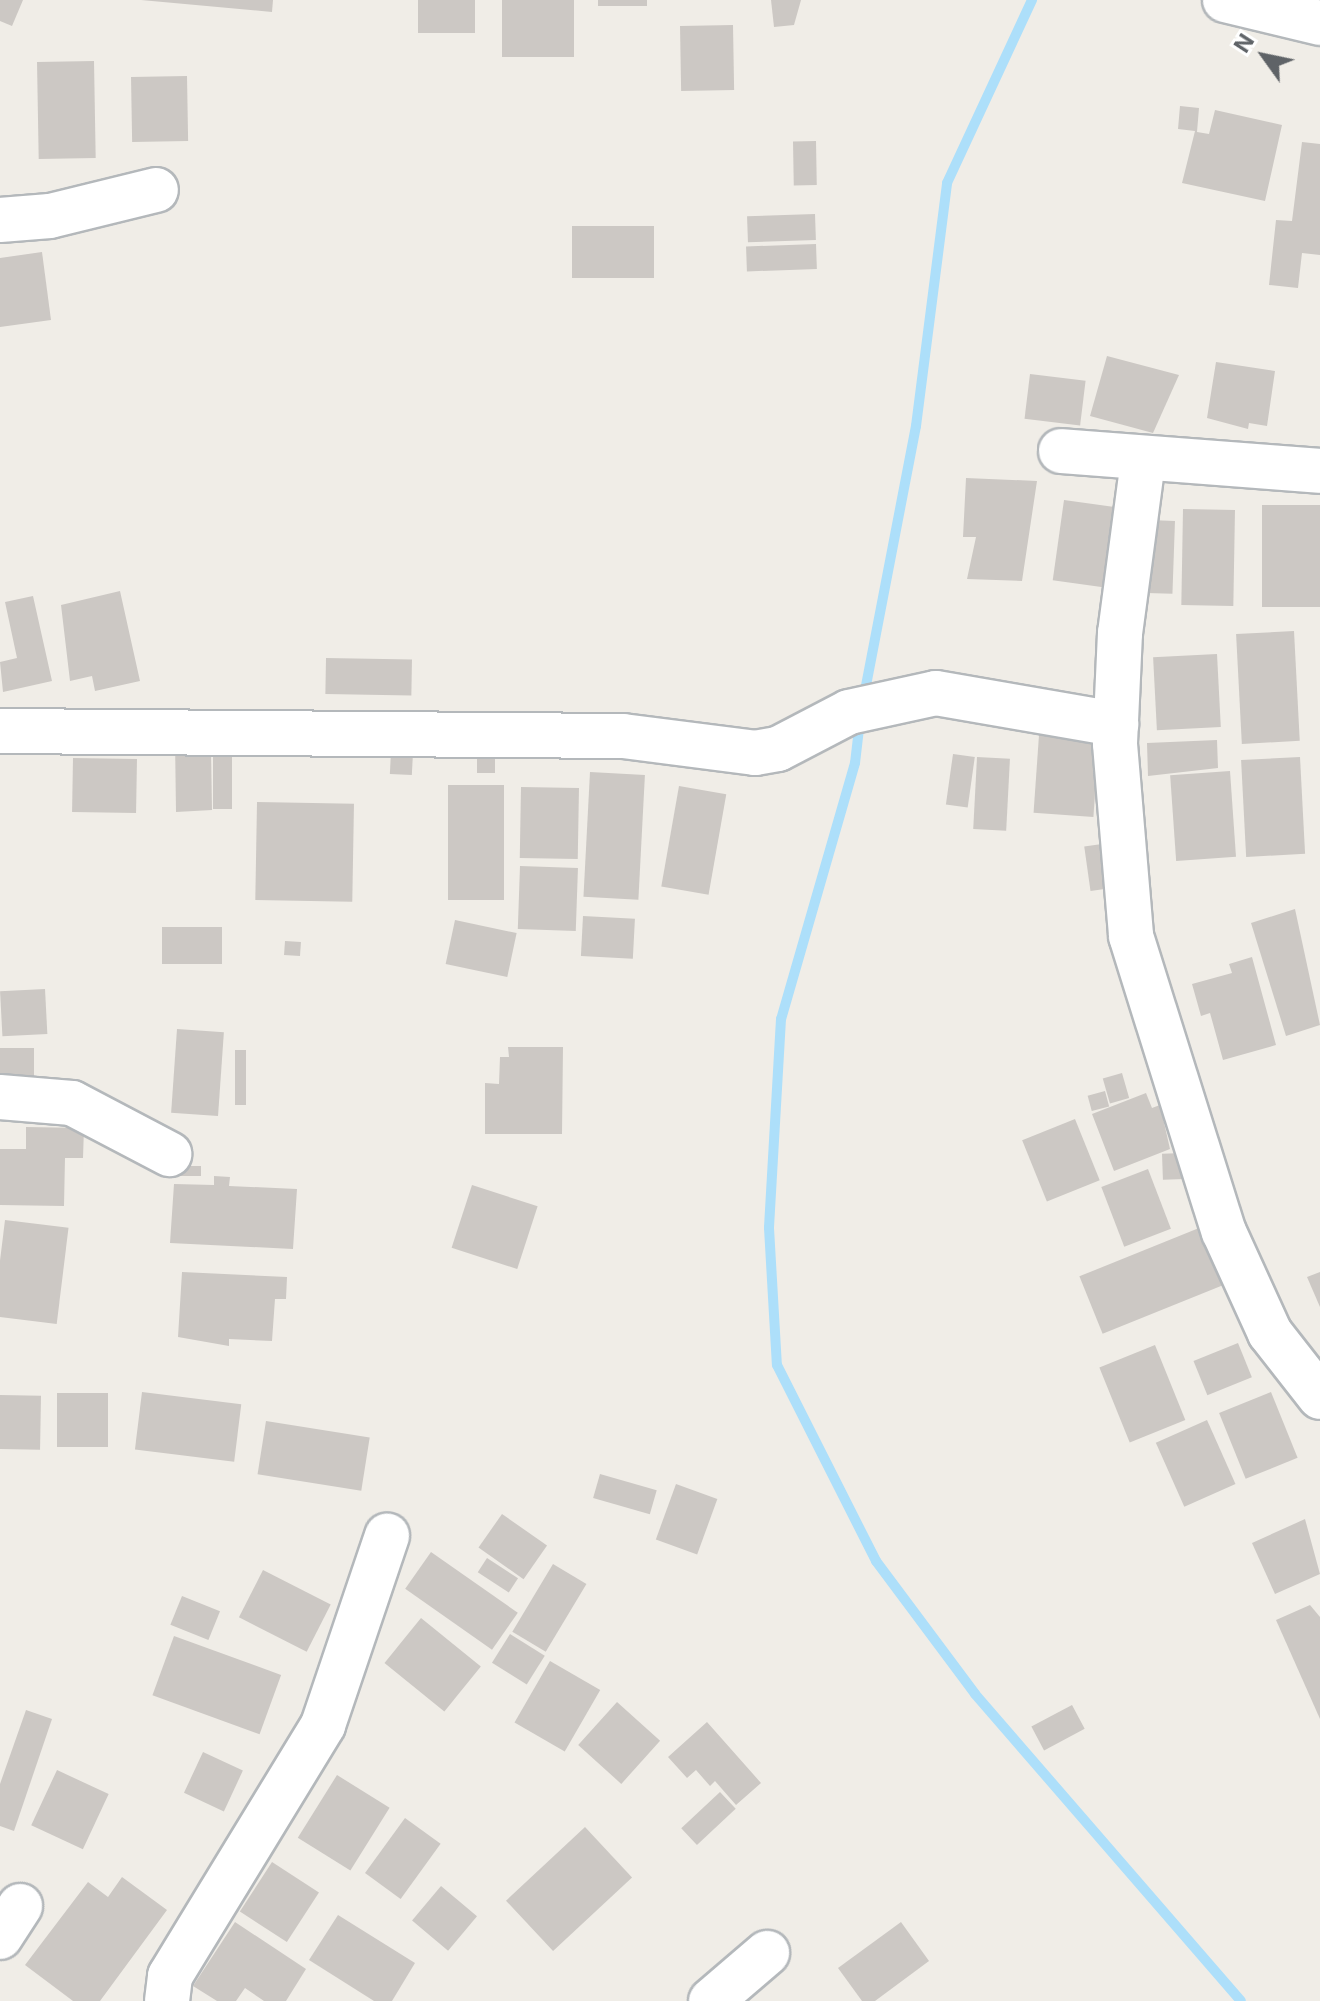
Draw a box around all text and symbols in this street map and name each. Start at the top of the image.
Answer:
north arrow [1224,16,1304,96]
text: N [1228,29,1259,57]

